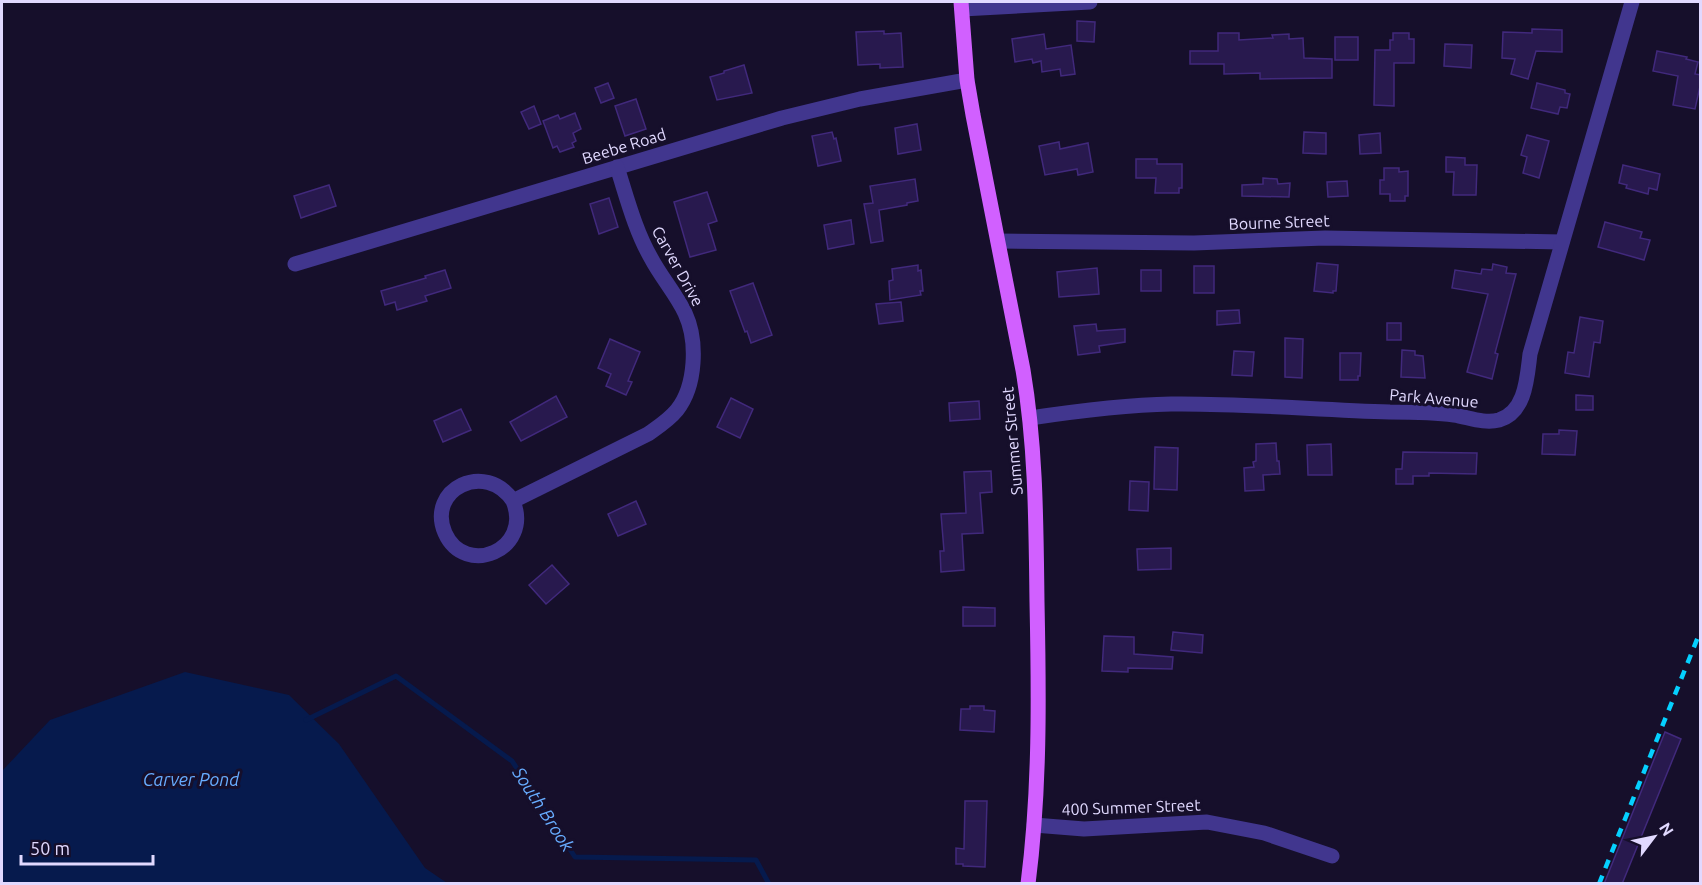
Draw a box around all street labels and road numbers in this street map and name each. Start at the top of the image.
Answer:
street label: Beebe Road [580,125,668,167]
street label: Bourne Street [1228,211,1331,233]
street label: Carver Drive [649,223,707,309]
street label: Park Avenue [1389,385,1479,411]
street label: Summer Street [998,386,1026,496]
street label: 400 Summer Street [1061,796,1202,818]

